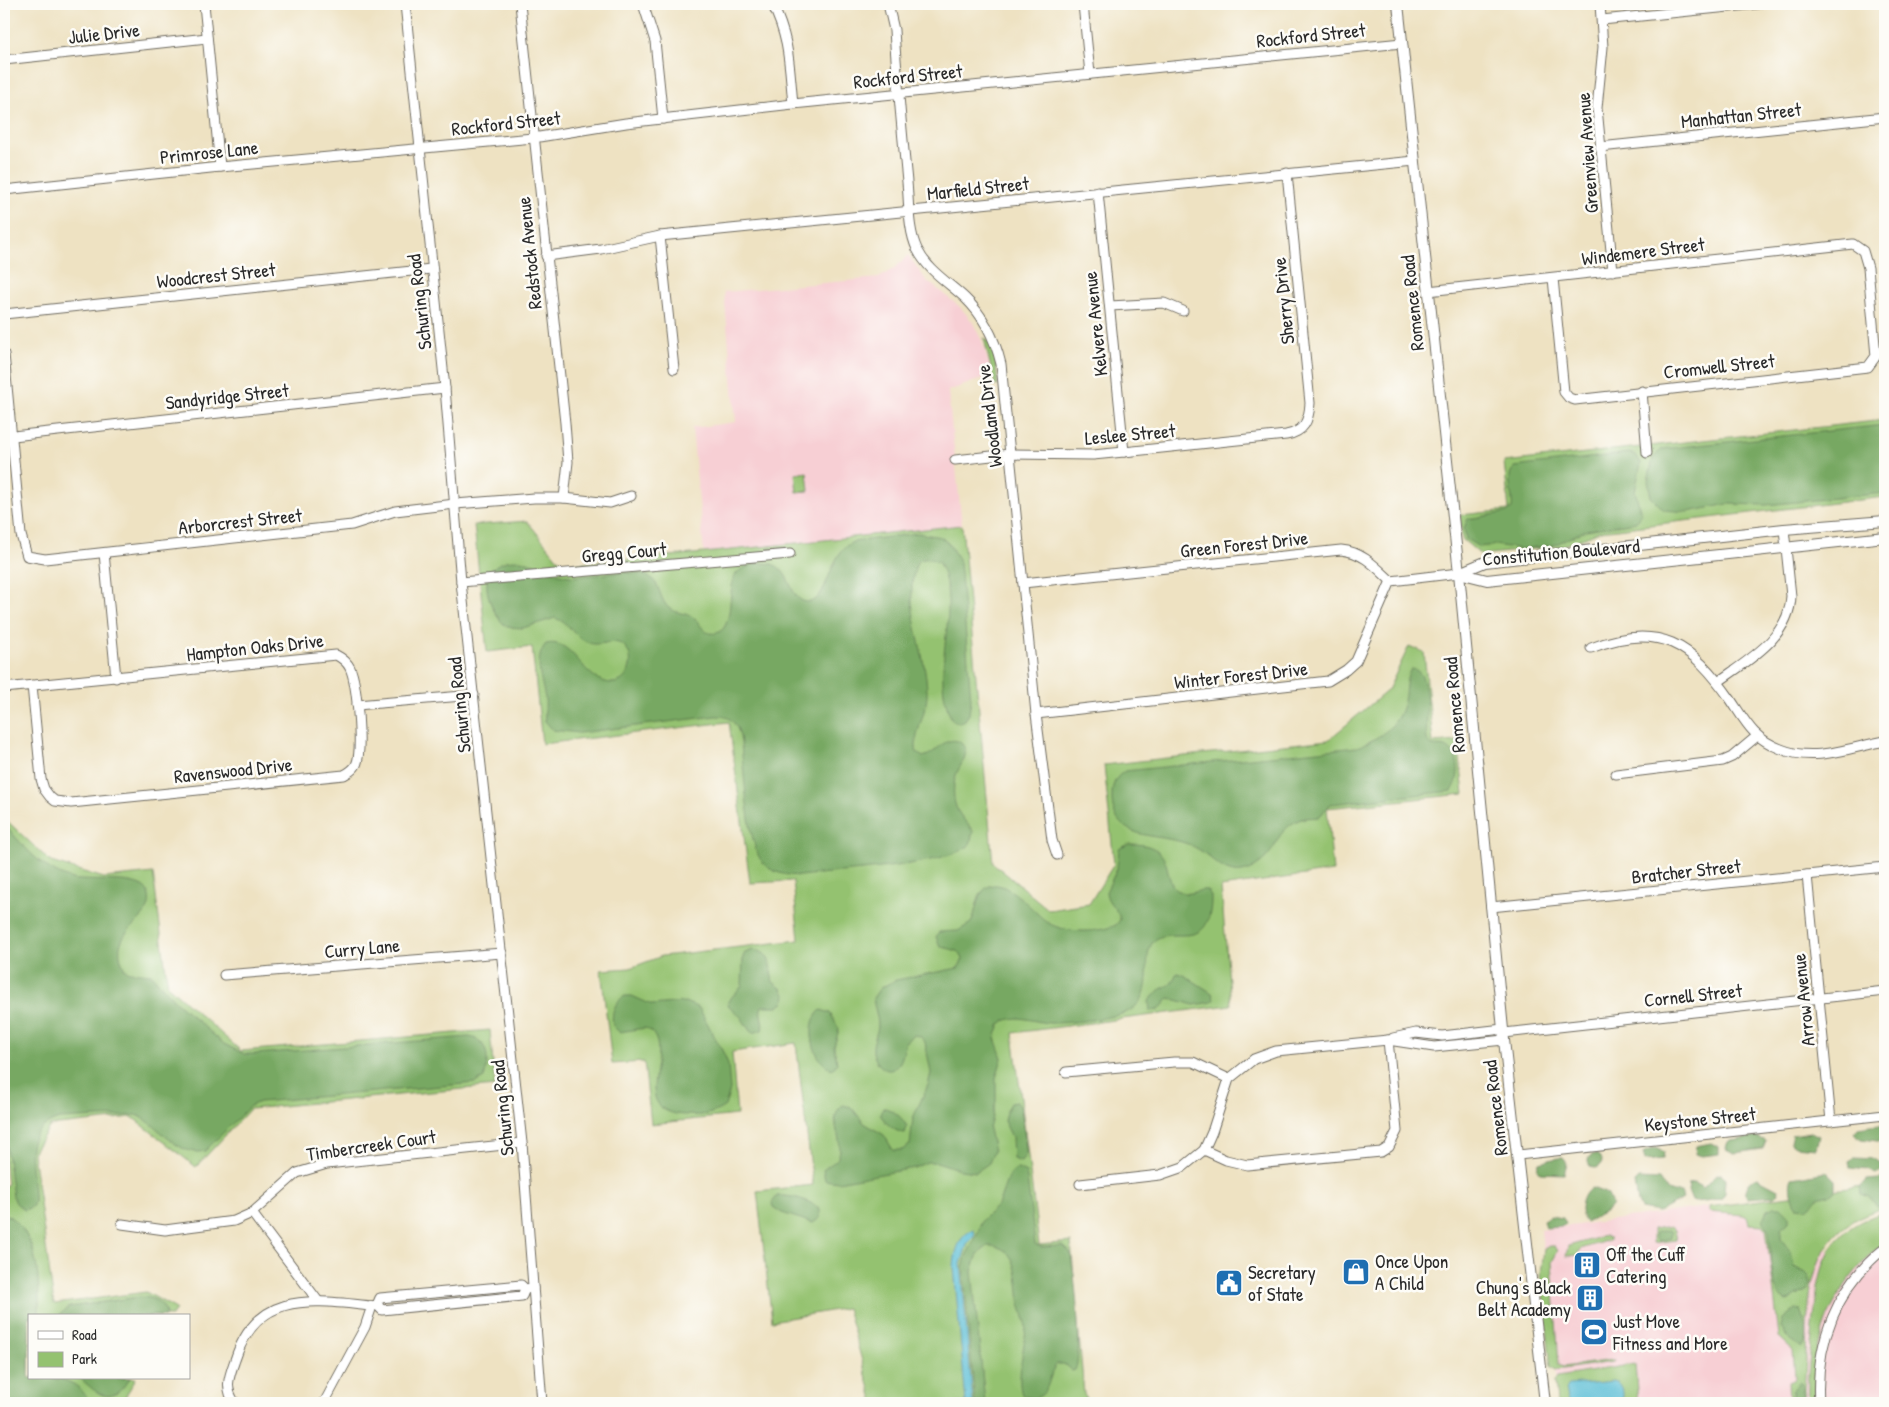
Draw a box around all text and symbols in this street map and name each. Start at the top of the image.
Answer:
street label: Julie Drive [67,16,141,50]
street label: Rockford Street [1255,16,1367,54]
street label: Rockford Street [852,57,964,95]
street label: Greenview Avenue [1570,91,1604,214]
street label: Manhattan Street [1680,96,1803,134]
street label: Rockford Street [450,104,562,142]
street label: Primrose Lane [159,134,260,170]
street label: Marfield Street [926,170,1031,206]
street label: Redstock Avenue [510,195,548,311]
street label: Windemere Street [1580,231,1706,271]
street label: Schuring Road [400,252,438,351]
street label: Romence Road [1394,253,1430,352]
street label: Woodcrest Street [155,256,277,294]
street label: Sherry Drive [1265,256,1300,346]
street label: Kelvere Avenue [1077,270,1113,378]
street label: Cromwell Street [1662,347,1776,385]
street label: Woodland Drive [970,363,1008,469]
street label: Sandyridge Street [164,377,290,415]
street label: Leslee Street [1084,417,1177,451]
street label: Arborcrest Street [177,502,304,540]
street label: Green Forest Drive [1179,524,1310,564]
street label: Constitution Boulevard [1481,532,1641,572]
street label: Gregg Court [581,535,668,569]
street label: Hampton Oaks Drive [185,627,325,667]
street label: Schuring Road [441,655,477,754]
street label: Winter Forest Drive [1173,655,1309,695]
street label: Romence Road [1437,656,1471,754]
street label: Ravenswood Drive [173,751,294,789]
street label: Bratcher Street [1630,852,1742,890]
street label: Curry Lane [323,932,401,964]
street label: Arrow Avenue [1785,952,1821,1048]
street label: Cornell Street [1643,977,1744,1013]
street label: Schuring Road [484,1058,520,1157]
street label: Romence Road [1476,1058,1514,1157]
street label: Keystone Street [1643,1100,1757,1138]
street label: Timbercreek Court [305,1123,438,1167]
place label: Off the Cuff Catering [1606,1241,1685,1289]
place label: Once Upon A Child [1375,1248,1448,1296]
building icon: Off the Cuff Catering [1572,1250,1602,1280]
shop icon: Once Upon A Child [1341,1257,1371,1287]
place label: Secretary of State [1248,1259,1316,1307]
public building icon: Secretary of State [1214,1268,1244,1298]
place label: Chung's Black Belt Academy [1476,1274,1571,1322]
building icon: Chung's Black Belt Academy [1575,1283,1605,1313]
place label: Just Move Fitness and More [1612,1308,1728,1356]
legend [28,1314,190,1380]
sports icon: Just Move Fitness and More [1579,1317,1609,1347]
text: Road [72,1324,97,1345]
text: Park [72,1348,97,1369]

